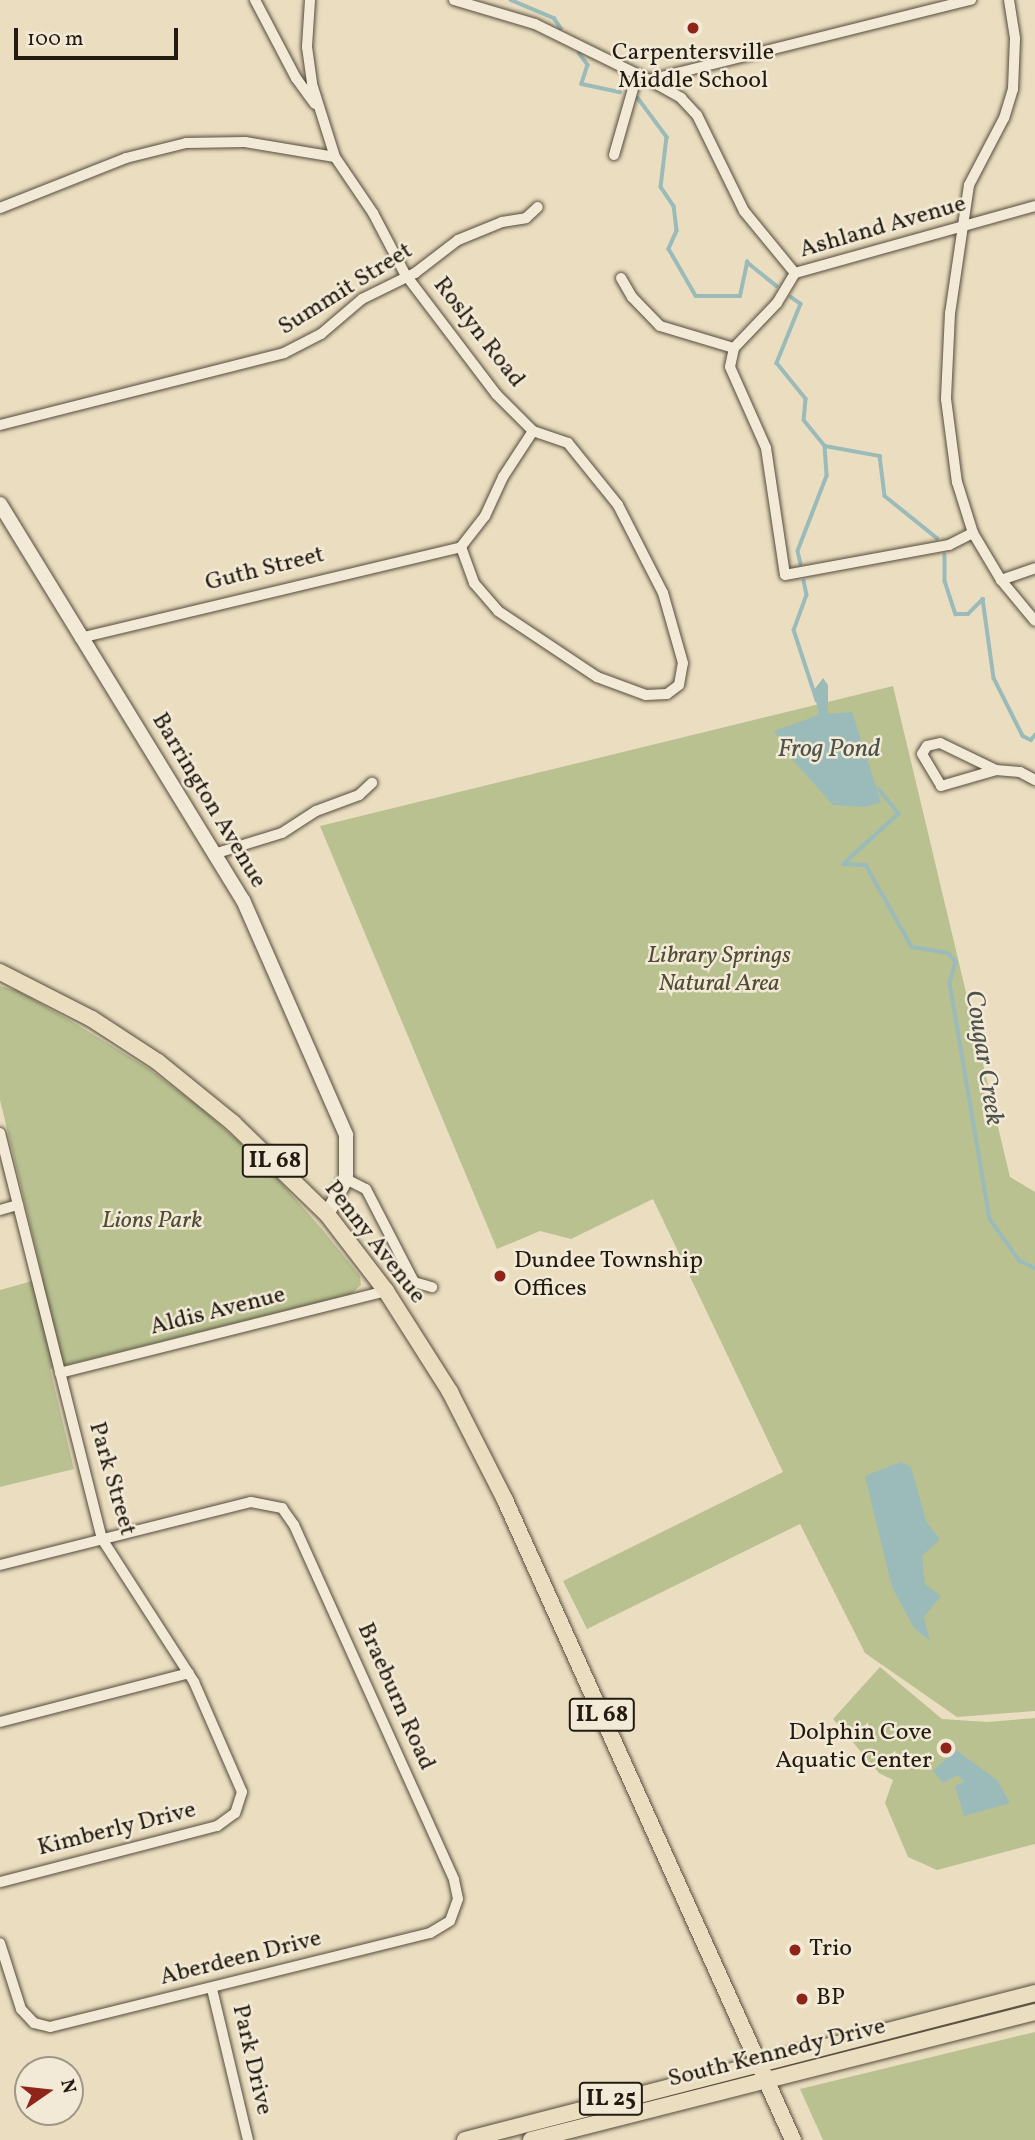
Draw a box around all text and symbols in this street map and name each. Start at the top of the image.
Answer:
scale bar [18,14,182,58]
marker: Carpentersville Middle School [685,20,701,36]
text: 100 m [27,25,84,54]
place label: Carpentersville Middle School [612,40,774,96]
street label: Ashland Avenue [796,190,970,266]
street label: Summit Street [274,237,418,343]
street label: Roslyn Road [426,272,530,394]
street label: Guth Street [203,541,327,599]
street label: Barrington Avenue [144,708,272,894]
water label: Frog Pond [777,734,881,766]
park label: Library Springs Natural Area [647,943,791,999]
water label: Cougar Creek [957,988,1009,1128]
road number: IL 68 [242,1142,308,1180]
street label: Penny Avenue [317,1175,431,1311]
park label: Lions Park [102,1208,202,1236]
place label: Dundee Township Offices [514,1248,704,1304]
marker: Dundee Township Offices [492,1268,508,1284]
street label: Aldis Avenue [147,1281,289,1343]
street label: Park Street [81,1419,141,1539]
street label: Braeburn Road [350,1619,440,1775]
road number: IL 68 [569,1696,635,1734]
place label: Dolphin Cove Aquatic Center [775,1720,932,1776]
marker: Dolphin Cove Aquatic Center [938,1740,954,1756]
street label: Kimberly Drive [35,1796,199,1864]
street label: Aberdeen Drive [157,1925,325,1993]
place label: Trio [809,1936,852,1964]
marker: Trio [787,1942,803,1958]
place label: BP [816,1985,845,2013]
marker: BP [794,1991,810,2007]
street label: Park Drive [224,2002,278,2118]
street label: South Kennedy Drive [665,2013,889,2095]
north arrow [14,2056,84,2126]
text: N [53,2077,82,2096]
road number: IL 25 [578,2080,644,2118]

